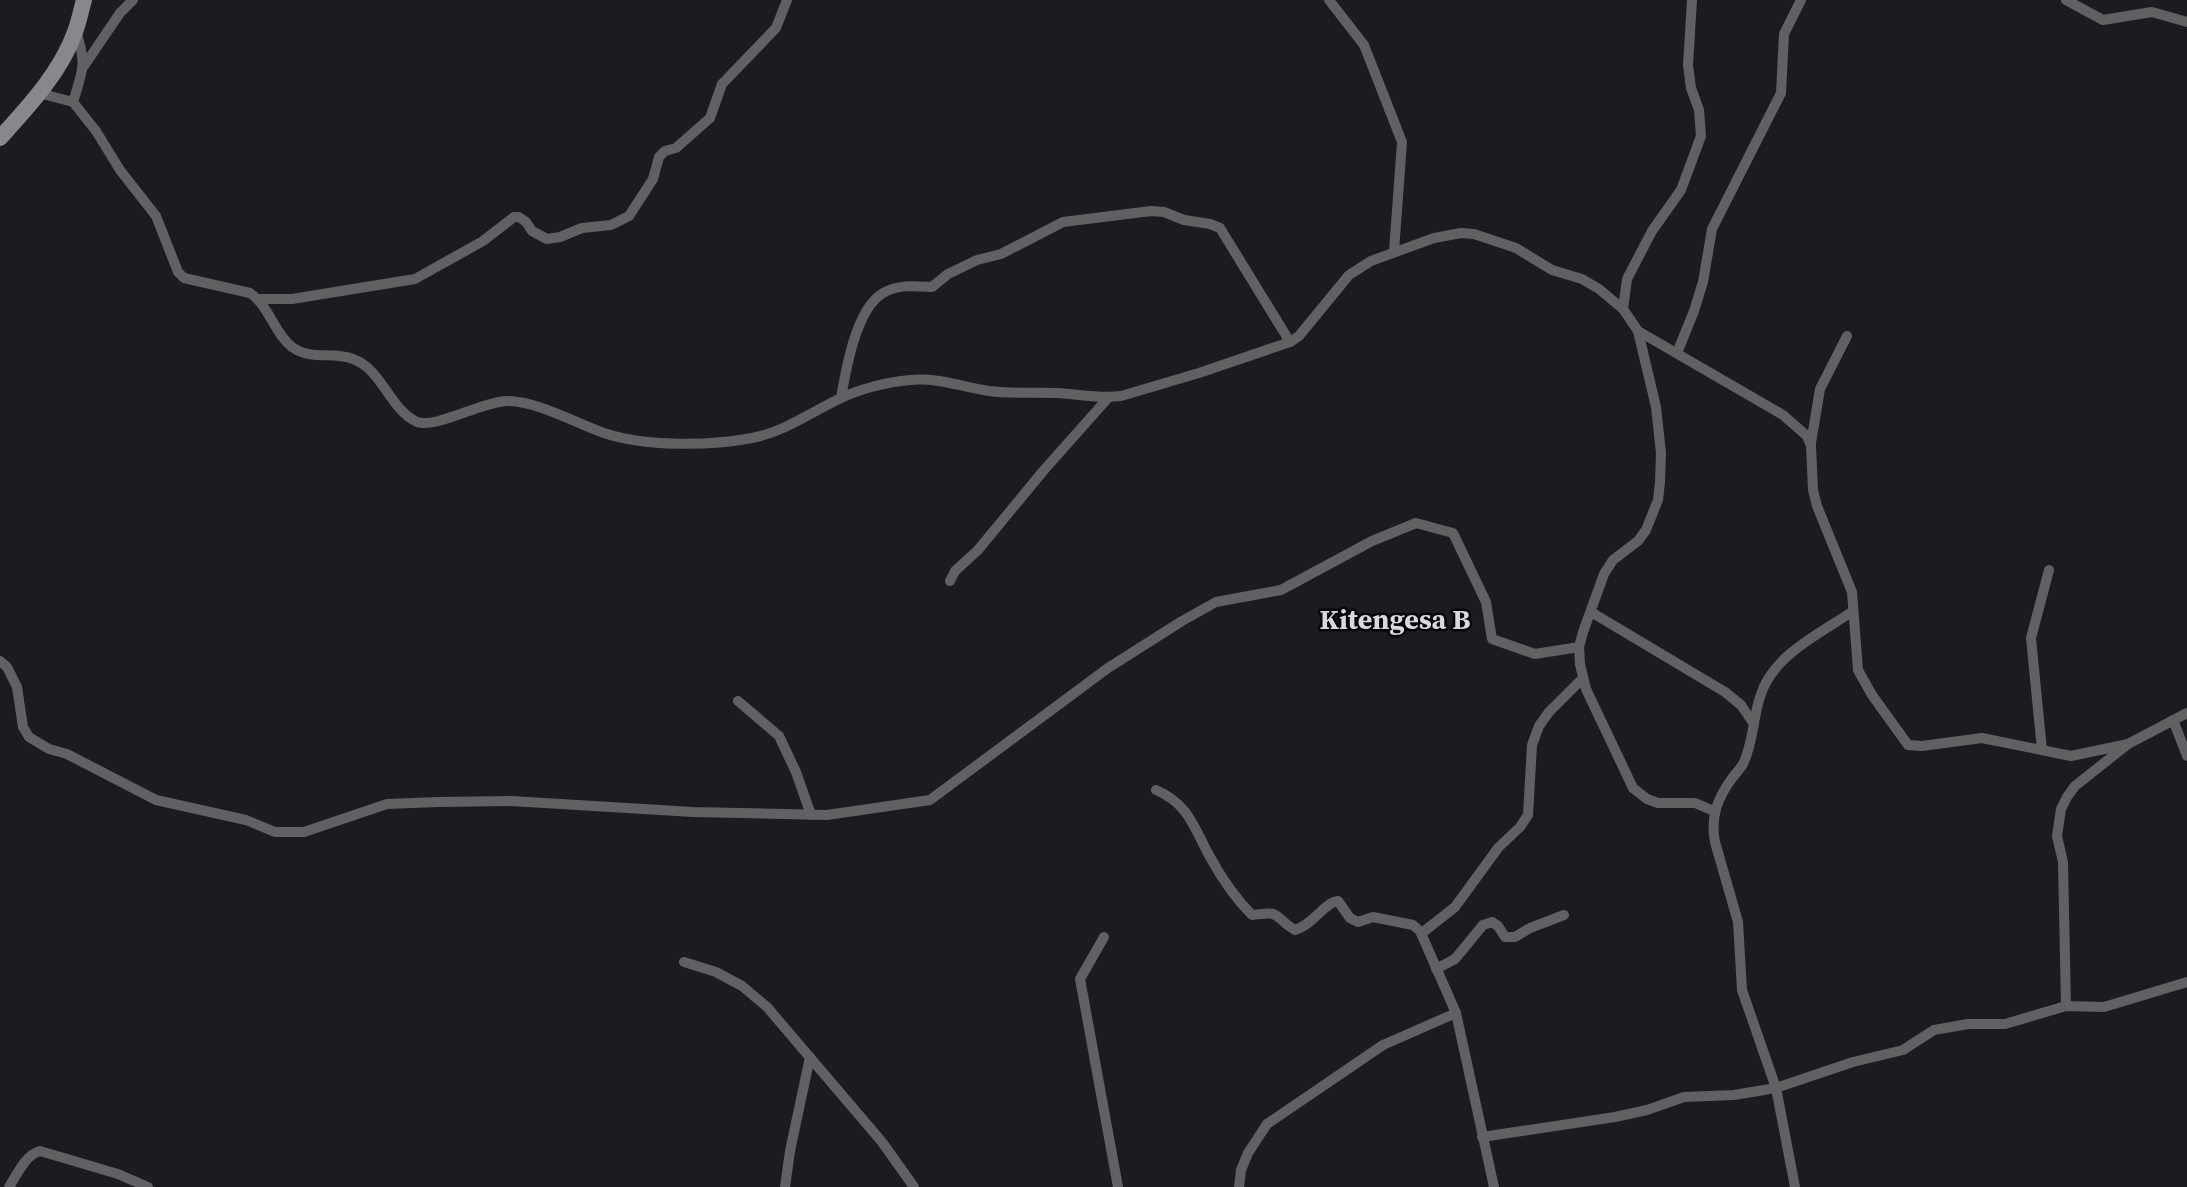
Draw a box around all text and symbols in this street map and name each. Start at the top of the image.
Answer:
district label: Kitengesa B [1319,600,1471,638]

